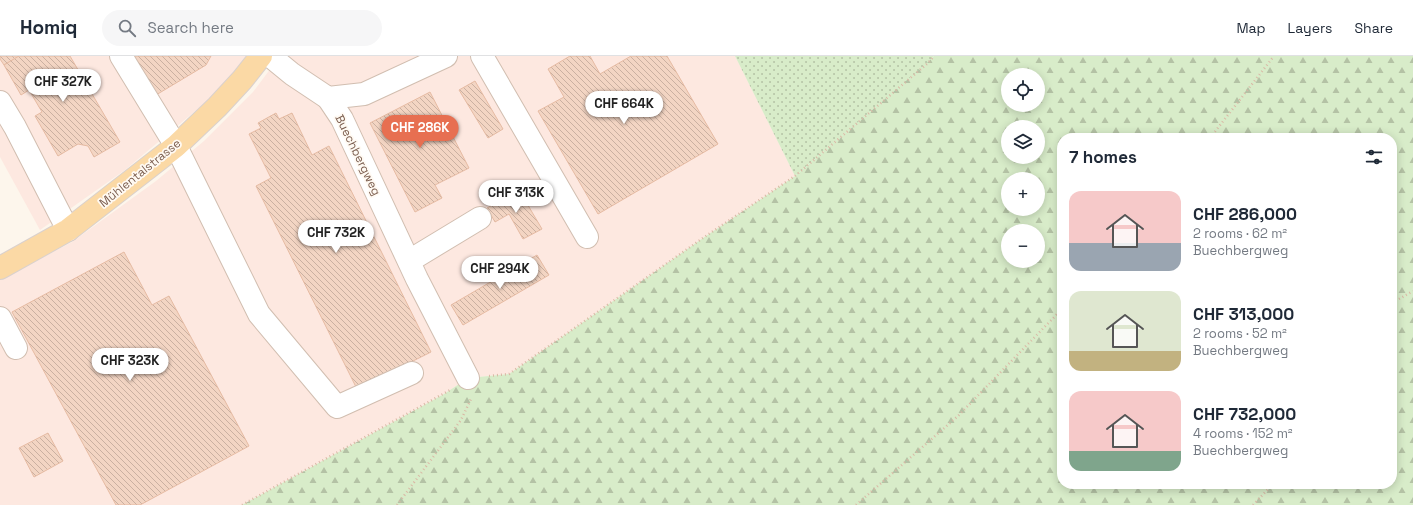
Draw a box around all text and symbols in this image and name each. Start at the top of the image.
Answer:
search box [102,10,382,46]
text: Homiq [20,15,78,40]
icon: search [116,17,138,39]
text: Search here [148,18,234,37]
text: Map [1236,19,1266,37]
text: Layers [1288,19,1332,37]
text: Share [1354,19,1393,37]
map controls [1001,68,1045,268]
button: locate [1001,68,1045,112]
pin: CHF 327K [22,69,104,103]
text: CHF 327K [34,73,92,90]
pin: CHF 664K [583,91,665,125]
text: CHF 664K [594,95,654,112]
street label: Buechbergweg [332,112,384,198]
pin: CHF 286K [379,115,461,149]
text: CHF 286K [391,119,449,136]
button: layers [1001,120,1045,164]
street label: Mühlentalstrasse [96,135,184,211]
text: 7 homes [1069,146,1137,168]
icon: filters [1363,146,1385,168]
button: + [1001,172,1045,216]
pin: CHF 313K [475,180,557,214]
text: CHF 313K [488,184,544,201]
text: CHF 286,000 [1193,203,1297,225]
icon: home [1101,207,1149,255]
pin: CHF 732K [295,220,377,254]
text: CHF 732K [307,224,365,241]
button: − [1001,224,1045,268]
text: 2 rooms · 62 m² [1193,225,1287,242]
text: Buechbergweg [1193,242,1288,259]
pin: CHF 294K [459,256,541,290]
text: CHF 294K [470,260,530,277]
text: CHF 313,000 [1193,303,1294,325]
icon: home [1101,307,1149,355]
text: 2 rooms · 52 m² [1193,325,1287,342]
text: Buechbergweg [1193,342,1288,359]
pin: CHF 323K [89,348,171,382]
text: CHF 323K [101,352,159,369]
text: CHF 732,000 [1193,403,1296,425]
icon: home [1101,407,1149,455]
text: 4 rooms · 152 m² [1193,425,1293,442]
text: Buechbergweg [1193,442,1288,459]

